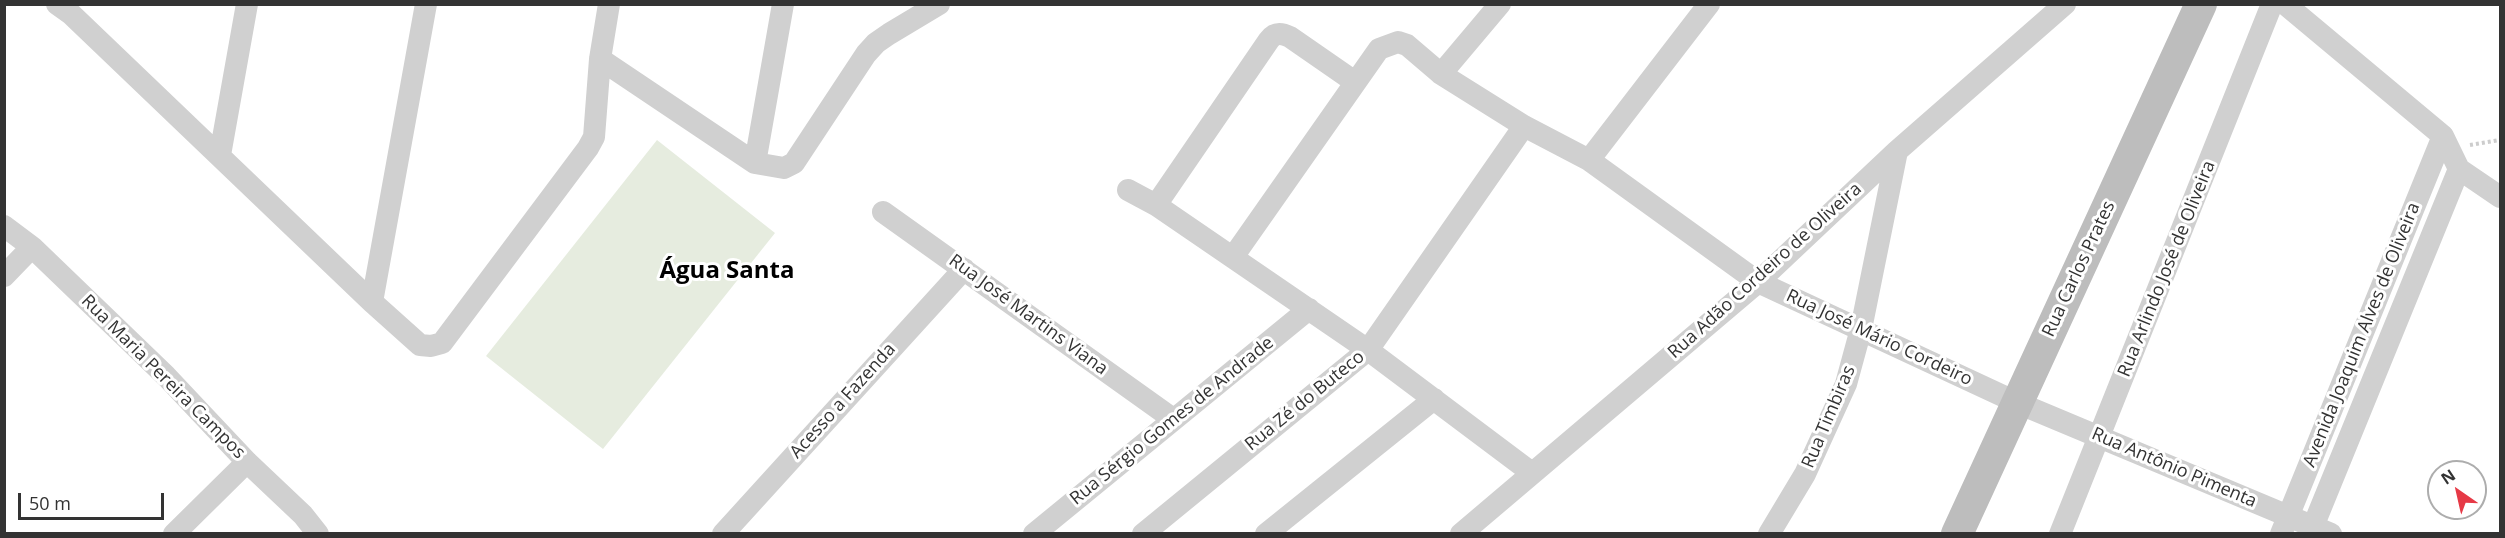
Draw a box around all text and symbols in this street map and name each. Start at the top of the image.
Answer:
street label: Rua Arlindo José de Oliveira [2114,158,2220,380]
street label: Rua Adão Cordeiro de Oliveira [1664,178,1866,364]
street label: Rua Carlos Prates [2038,198,2120,340]
street label: Avenida Joaquim Alves de Oliveira [2299,200,2425,470]
street label: Rua José Martins Viana [944,250,1112,380]
district label: Água Santa [659,257,795,285]
street label: Rua José Mário Cordeiro [1783,285,1975,391]
street label: Rua Maria Pereira Campos [77,291,249,463]
street label: Rua Sérgio Gomes de Andrade [1066,332,1278,510]
street label: Acesso a Fazenda [786,339,900,463]
street label: Rua Zé do Buteco [1241,346,1369,456]
street label: Rua Timbiras [1798,362,1860,472]
street label: Rua Antônio Pimenta [2088,423,2260,513]
north arrow [2427,460,2487,520]
text: N [2437,464,2460,489]
scale bar [21,481,166,519]
text: 50 m [29,491,71,515]

